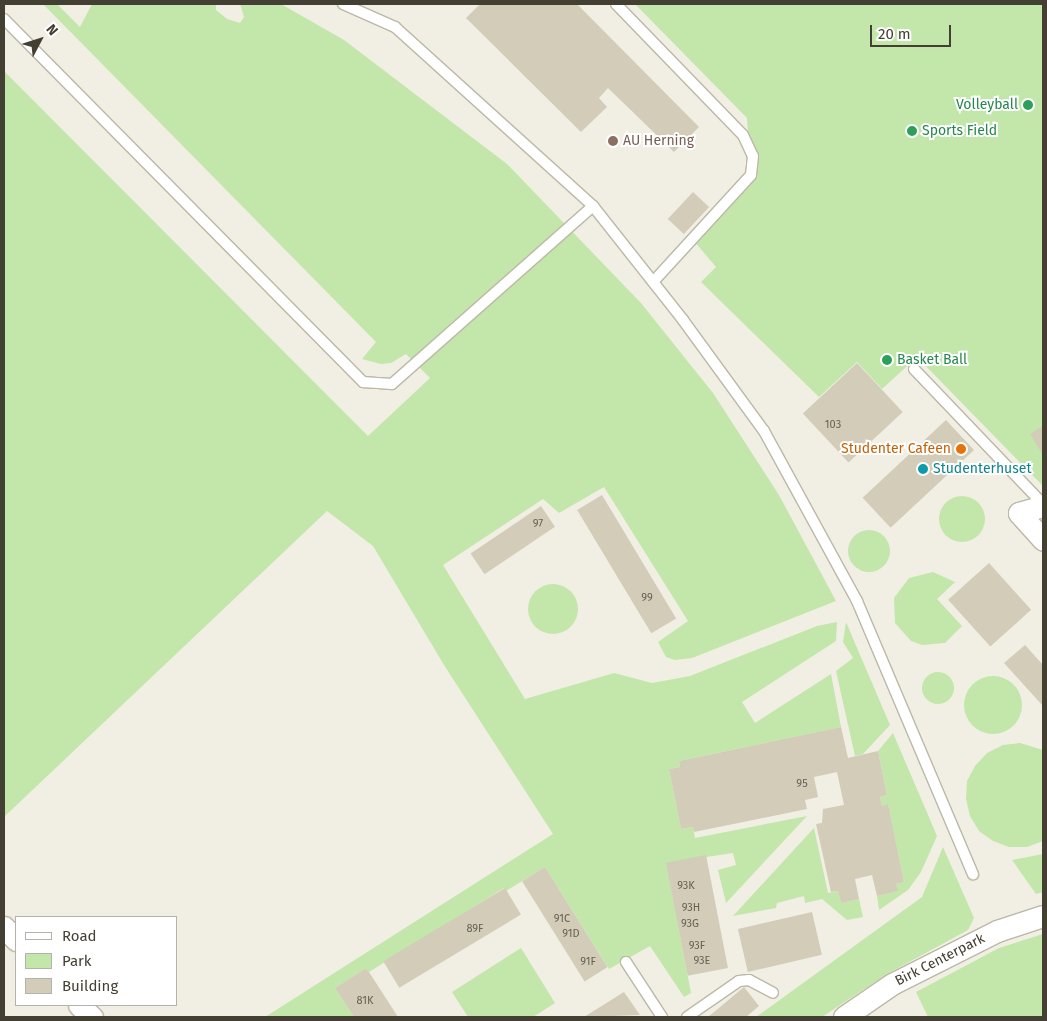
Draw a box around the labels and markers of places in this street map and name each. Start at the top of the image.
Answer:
place label: Volleyball [956,97,1018,113]
marker: Volleyball [1022,99,1034,111]
place label: Sports Field [922,123,997,139]
marker: Sports Field [906,125,918,137]
place label: AU Herning [623,133,694,149]
marker: AU Herning [607,135,619,147]
place label: Basket Ball [897,352,967,368]
marker: Basket Ball [881,354,893,366]
place label: Studenter Cafeen [841,441,951,457]
marker: Studenter Cafeen [955,443,967,455]
place label: Studenterhuset [933,461,1031,477]
marker: Studenterhuset [917,463,929,475]

